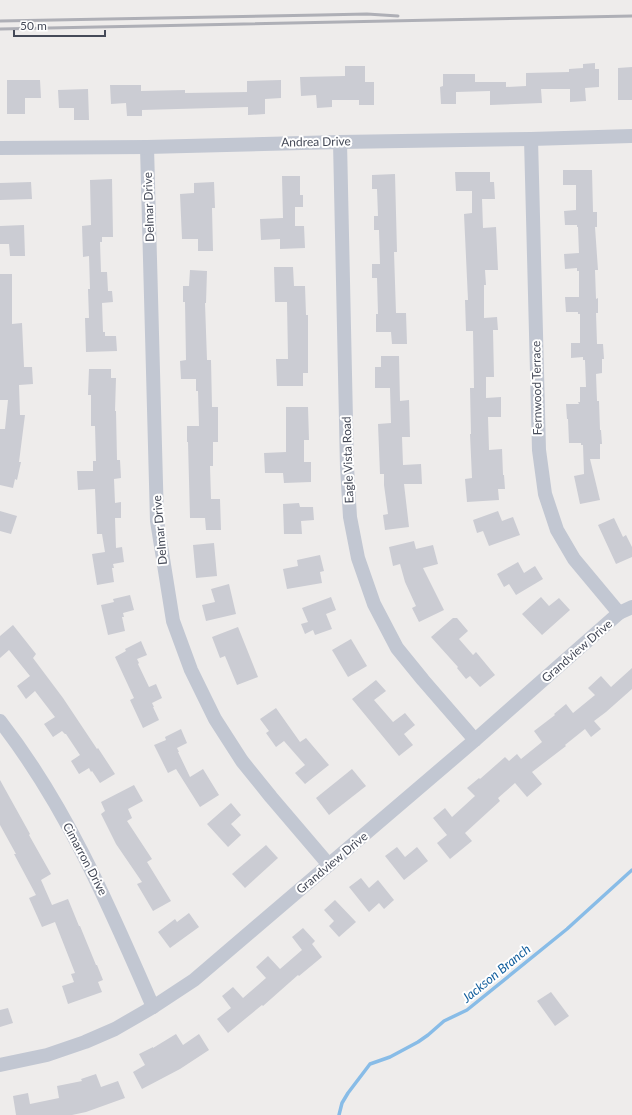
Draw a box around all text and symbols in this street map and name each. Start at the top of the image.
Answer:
scale bar [14,12,105,38]
text: 50 m [20,18,47,33]
street label: Andrea Drive [281,133,351,150]
street label: Delmar Drive [140,172,157,242]
street label: Fernwood Terrace [528,341,545,435]
street label: Eagle Vista Road [338,416,357,504]
street label: Delmar Drive [149,495,170,565]
street label: Grandview Drive [538,616,615,685]
street label: Cimarron Drive [60,820,111,898]
street label: Grandview Drive [293,828,370,897]
water label: Jackson Branch [458,940,534,1006]

